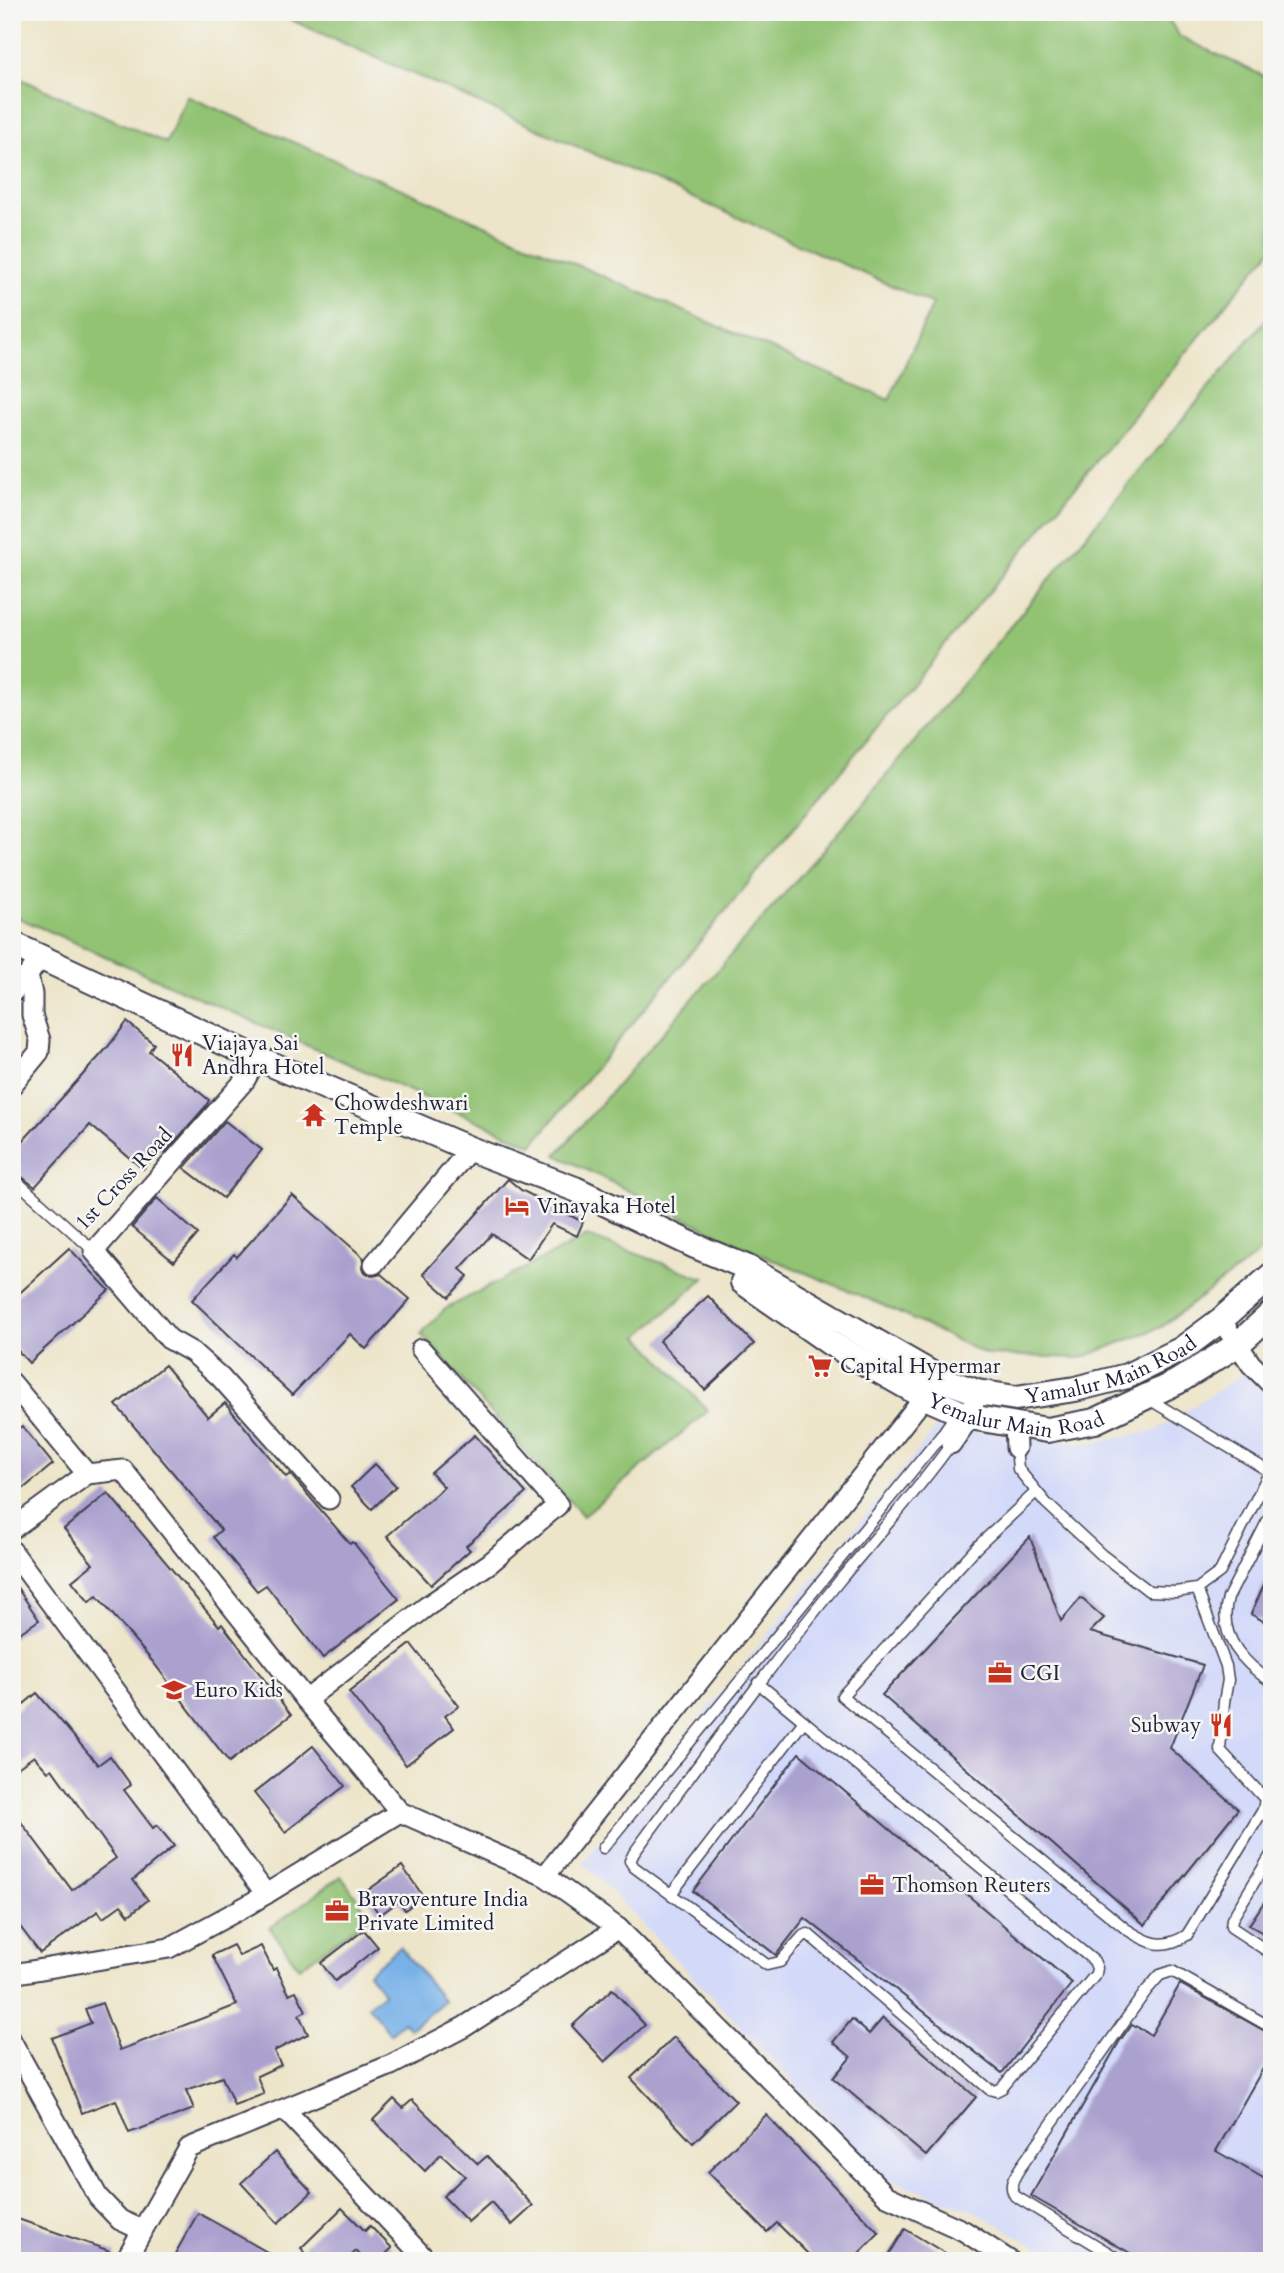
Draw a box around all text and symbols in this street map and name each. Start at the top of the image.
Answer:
place label: Viajaya Sai Andhra Hotel [202,1029,324,1082]
restaurant icon: Viajaya Sai Andhra Hotel [168,1041,196,1069]
place label: Chowdeshwari Temple [334,1089,469,1142]
temple icon: Chowdeshwari Temple [300,1101,328,1129]
street label: 1st Cross Road [69,1121,179,1237]
hotel icon: Vinayaka Hotel [503,1192,531,1220]
place label: Vinayaka Hotel [537,1192,676,1221]
street label: Yamalur Main Road [1023,1329,1203,1411]
supermarket icon: Capital Hypermar [806,1352,834,1380]
place label: Capital Hypermar [840,1352,1001,1381]
street label: Yemalur Main Road [923,1385,1109,1445]
office icon: CGI [986,1659,1014,1687]
place label: CGI [1020,1659,1060,1688]
school or university icon: Euro Kids [160,1676,188,1704]
place label: Euro Kids [194,1676,283,1705]
place label: Subway [1131,1711,1201,1740]
restaurant icon: Subway [1207,1711,1235,1739]
office icon: Thomson Reuters [858,1871,886,1899]
place label: Thomson Reuters [892,1871,1050,1900]
place label: Bravoventure India Private Limited [357,1885,528,1938]
office icon: Bravoventure India Private Limited [323,1897,351,1925]

